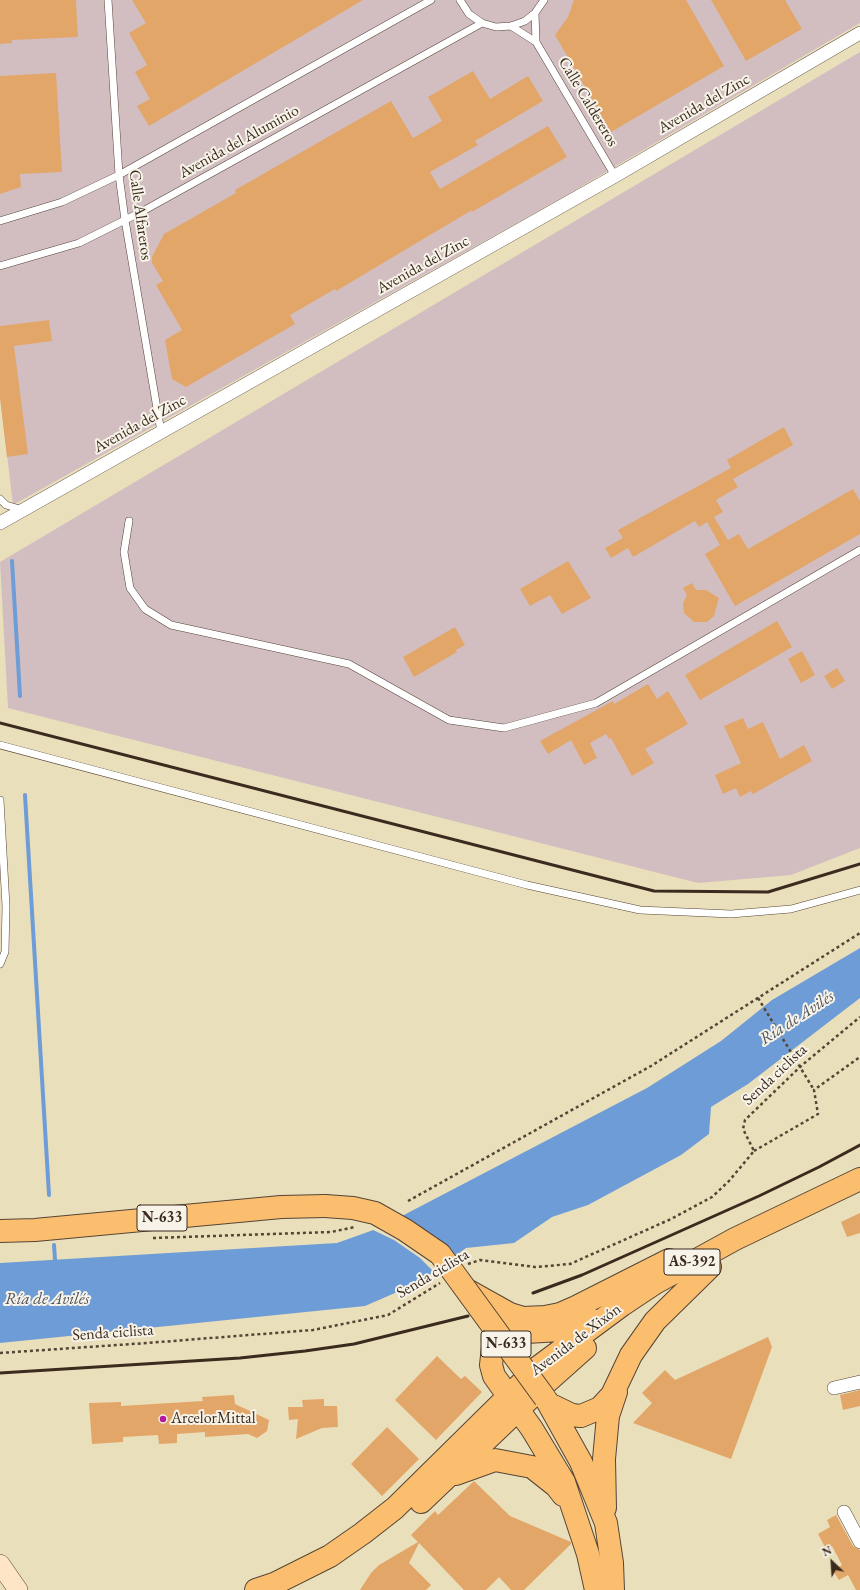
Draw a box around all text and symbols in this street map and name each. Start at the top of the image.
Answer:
street label: Calle Caldereros [554,54,622,150]
street label: Avenida del Zinc [655,70,753,138]
street label: Avenida del Aluminio [176,101,302,183]
street label: Calle Alfareros [124,169,156,261]
street label: Avenida del Zinc [373,232,473,298]
street label: Avenida del Zinc [90,391,190,457]
water label: Ría de Avilés [756,986,838,1050]
street label: Senda ciclista [739,1040,811,1110]
road number: N-633 [137,1205,187,1231]
street label: Senda ciclista [393,1245,473,1303]
road number: AS-392 [664,1249,720,1275]
water label: Ría de Avilés [5,1289,89,1309]
street label: Avenida de Xixón [527,1300,625,1380]
street label: Senda ciclista [72,1321,154,1345]
road number: N-633 [481,1331,531,1357]
place label: ArcelorMittal [171,1409,256,1429]
marker: ArcelorMittal [158,1414,168,1424]
north arrow [812,1542,852,1582]
text: N [820,1543,834,1559]

